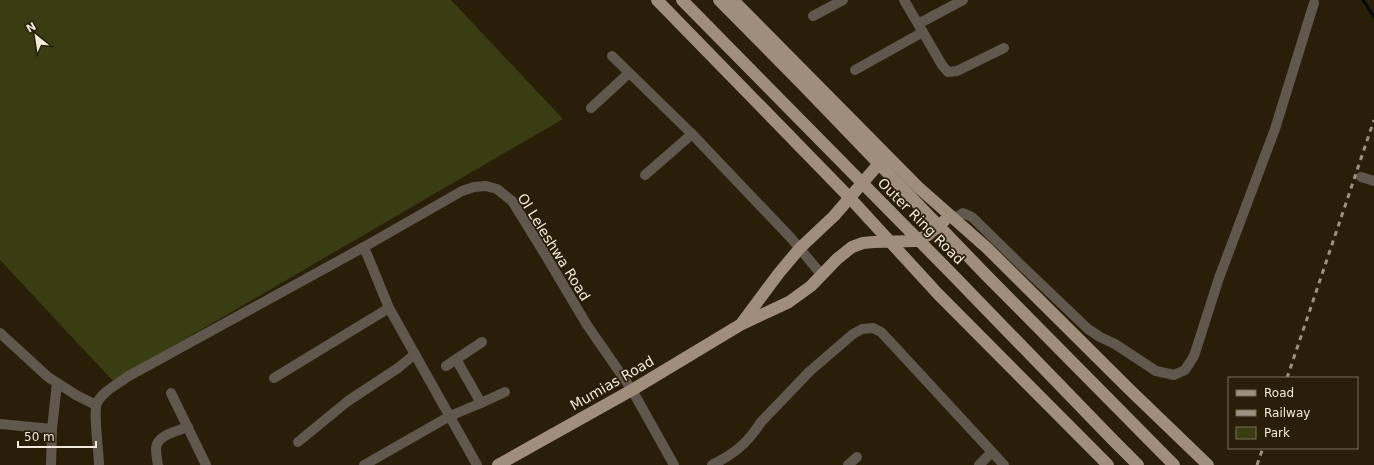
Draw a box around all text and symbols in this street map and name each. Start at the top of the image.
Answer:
north arrow [16,16,56,56]
text: N [24,20,38,36]
street label: Outer Ring Road [875,175,967,267]
street label: Ol Leleshwa Road [514,190,594,304]
street label: Mumias Road [567,353,657,413]
legend [1228,377,1358,449]
text: Road [1264,386,1294,400]
text: Railway [1264,406,1310,420]
scale bar [18,423,96,449]
text: Park [1264,426,1290,440]
text: 50 m [24,430,55,444]

